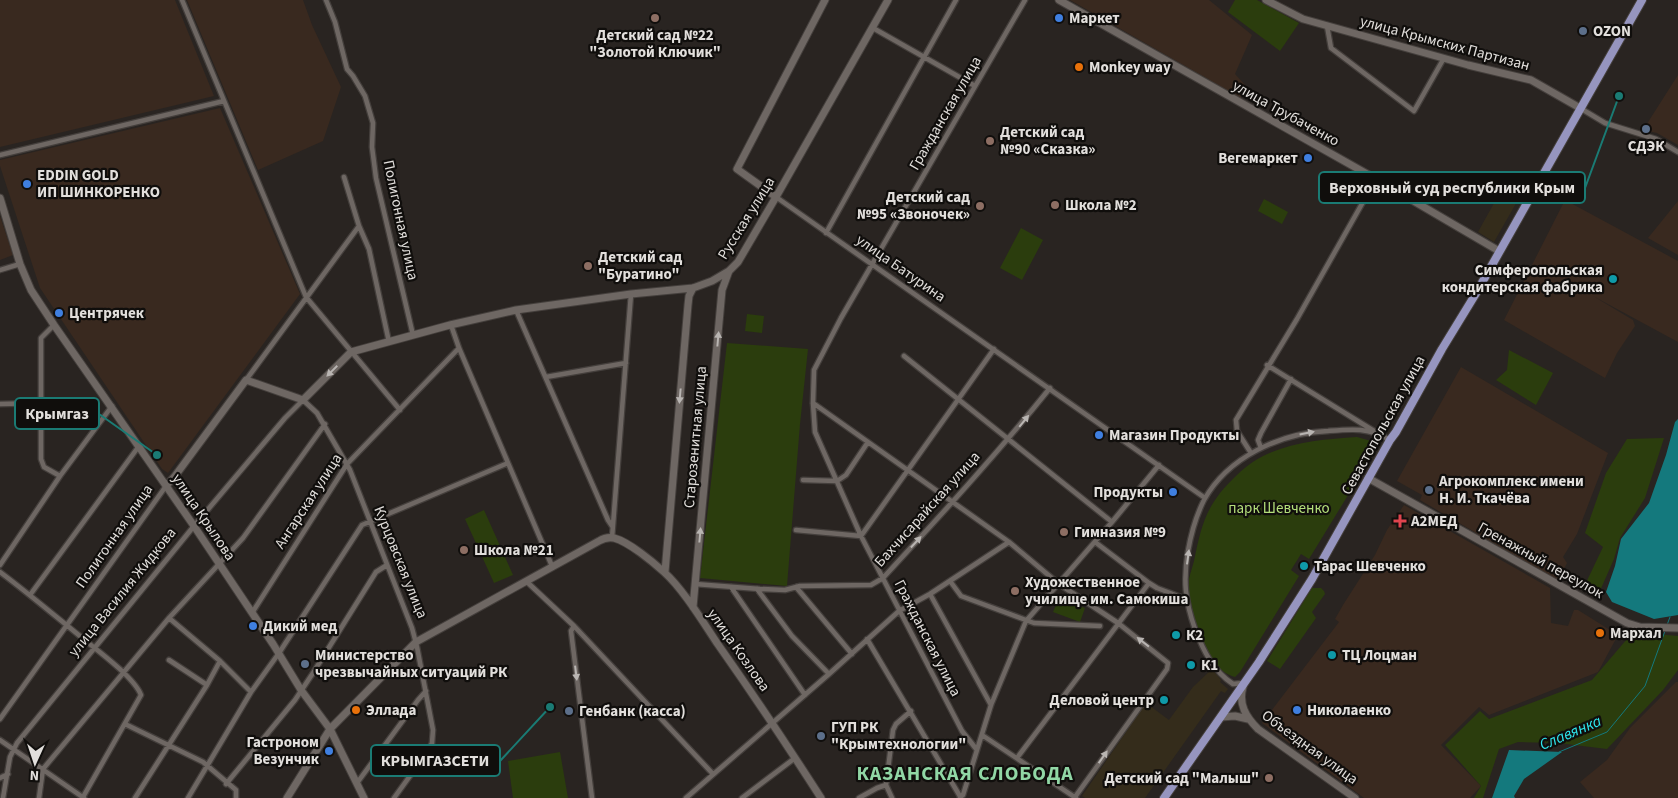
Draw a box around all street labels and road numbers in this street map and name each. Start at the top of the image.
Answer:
street label: улица Крымских Партизан [1358,11,1532,76]
street label: Гражданская улица [904,52,987,174]
street label: улица Трубаченко [1228,75,1343,152]
street label: Полигонная улица [378,158,424,282]
street label: Русская улица [713,173,780,264]
street label: улица Батурина [852,230,950,307]
street label: Севастопольская улица [1336,352,1430,499]
street label: Старозенитная улица [679,365,712,509]
street label: Бахчисарайская улица [870,447,985,572]
street label: Ангарская улица [270,449,347,553]
street label: улица Крылова [167,470,240,565]
street label: Полигонная улица [71,480,158,592]
street label: Курцовская улица [368,503,433,622]
street label: Гренажный переулок [1474,517,1608,604]
street label: улица Василия Жидкова [64,523,181,661]
street label: Гражданская улица [889,576,966,700]
street label: улица Козлова [702,605,775,696]
street label: Объездная улица [1257,705,1362,790]

